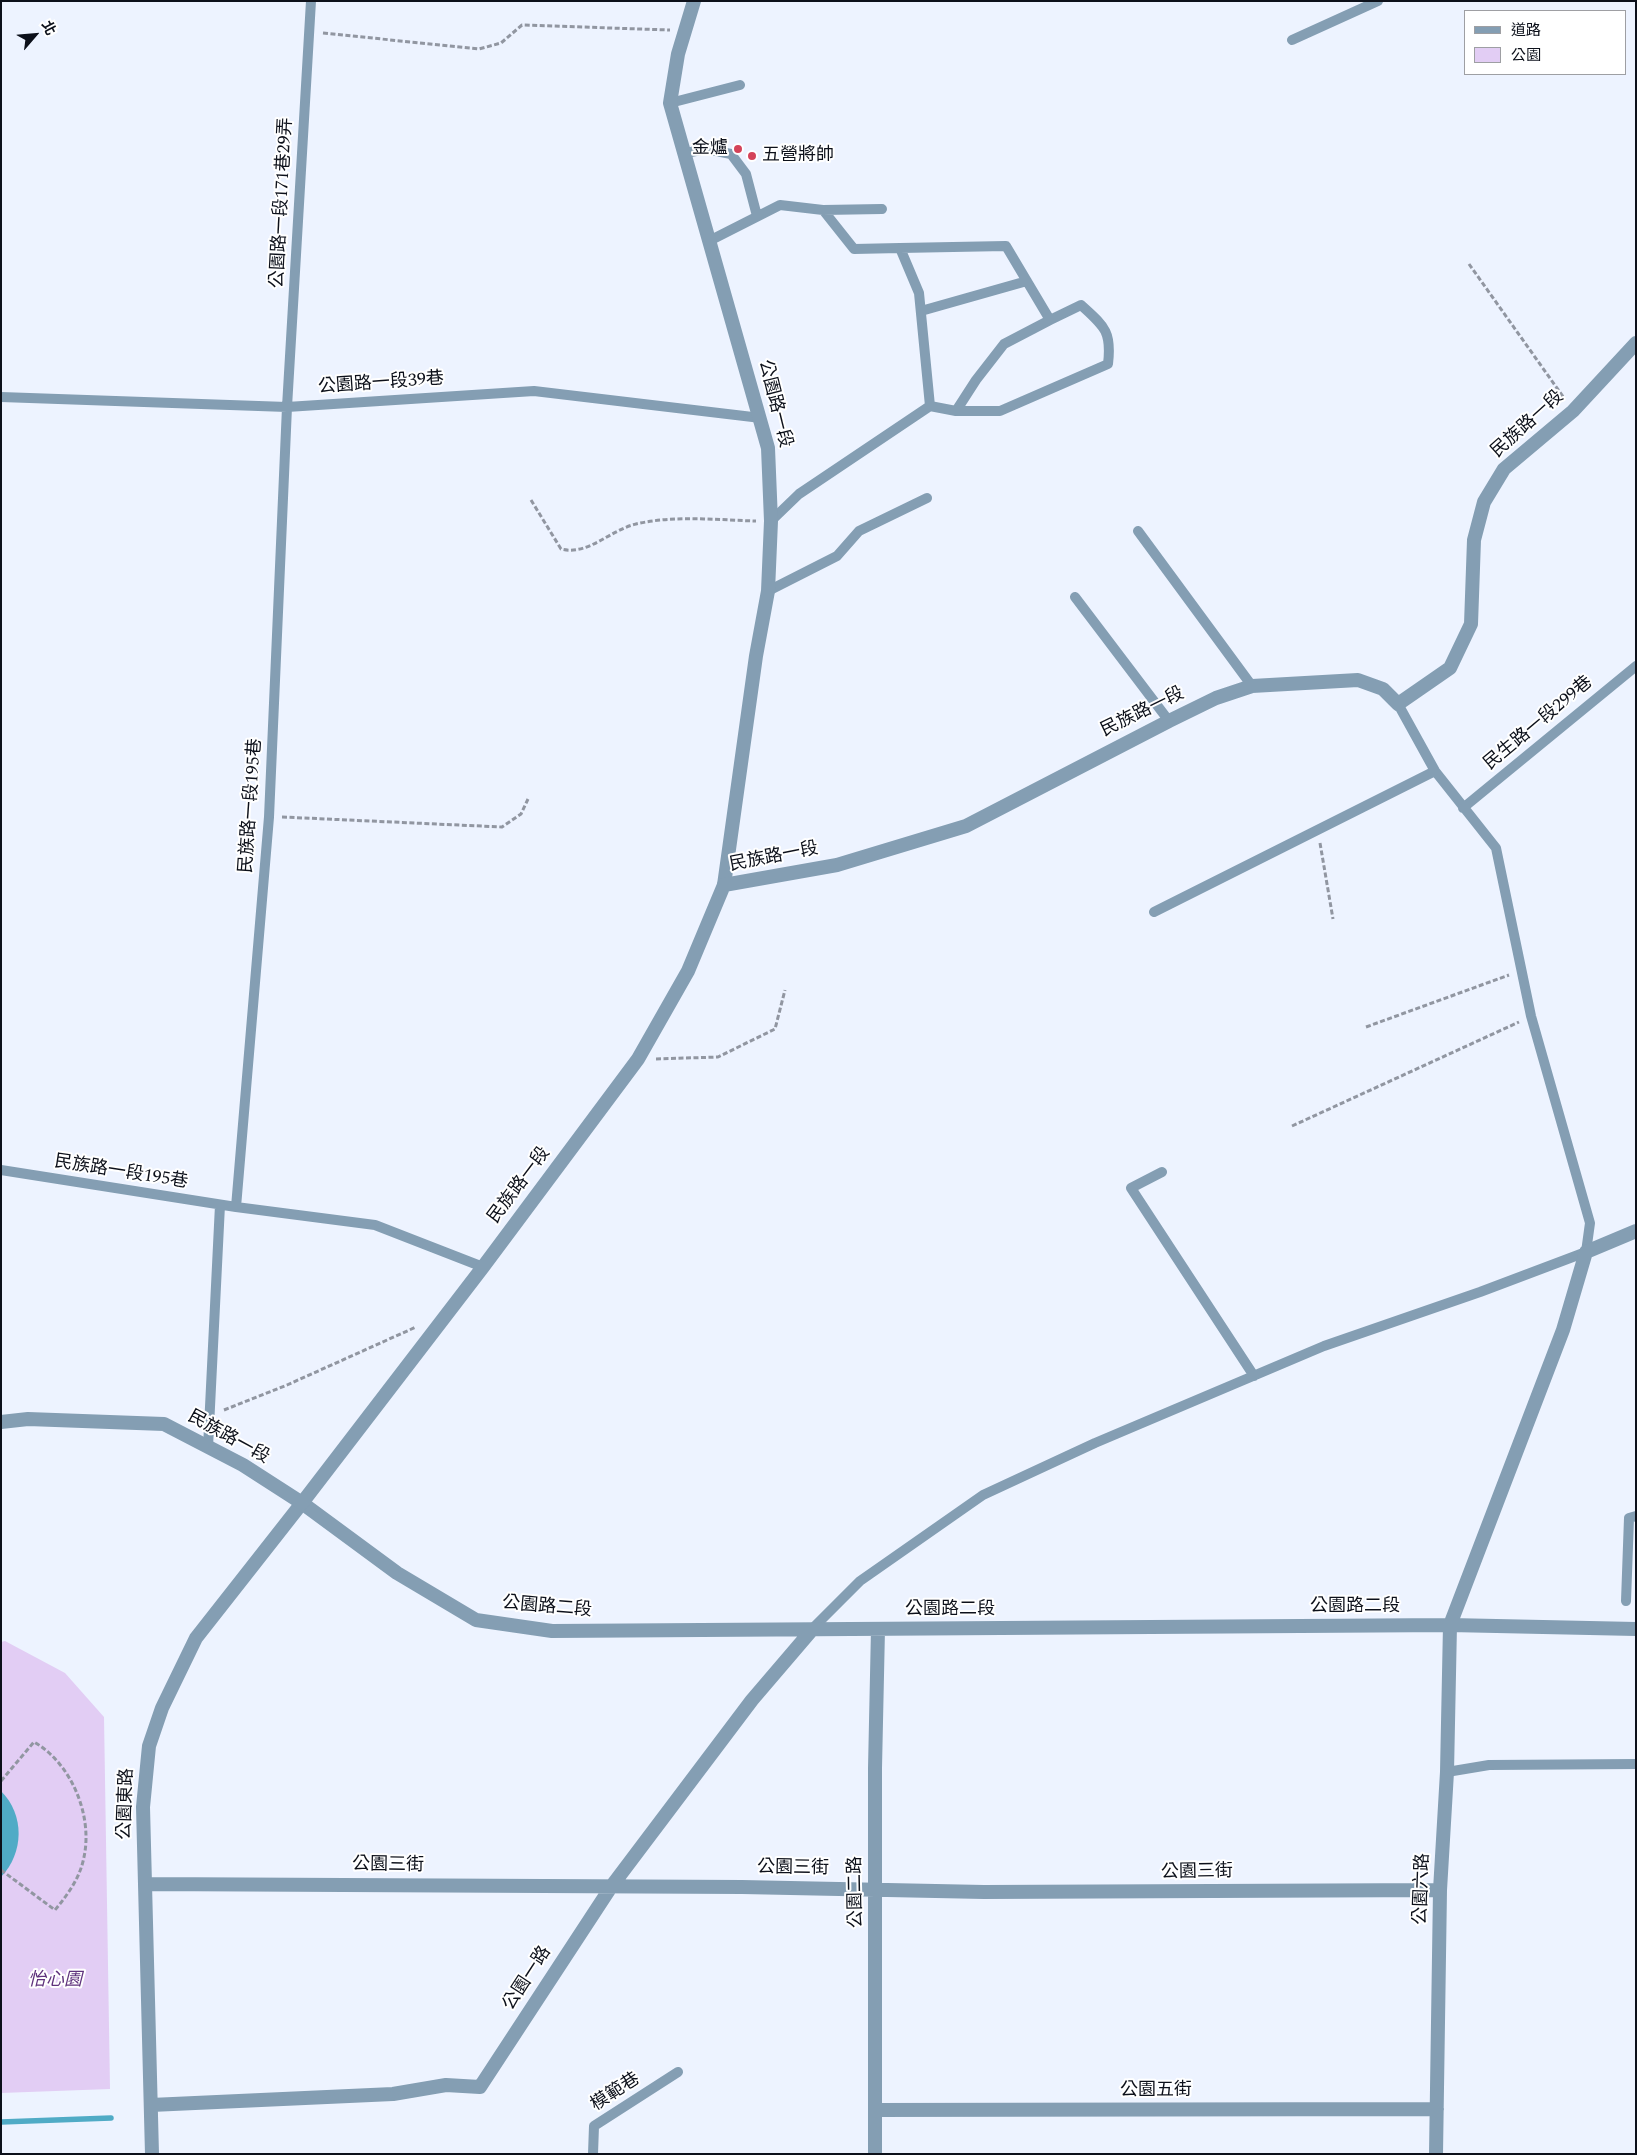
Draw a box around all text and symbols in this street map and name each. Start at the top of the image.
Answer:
north arrow [10,10,60,60]
legend [1464,10,1627,75]
text: 北 [36,17,61,39]
text: 道路 [1511,19,1541,42]
text: 公園 [1511,44,1541,67]
street label: 公園路一段171巷29弄 [268,117,298,289]
place label: 金爐 [692,138,728,160]
marker: 金爐 [732,143,744,155]
place label: 五營將帥 [762,145,834,167]
marker: 五營將帥 [746,150,758,162]
street label: 公園路一段 [753,358,795,450]
street label: 公園路一段39巷 [317,369,445,399]
street label: 民族路一段 [1487,387,1569,463]
street label: 民生路一段299巷 [1480,672,1598,776]
street label: 民族路一段 [1098,684,1188,742]
street label: 民族路一段195巷 [237,738,267,874]
street label: 民族路一段 [728,839,820,877]
street label: 民族路一段 [484,1144,556,1228]
street label: 民族路一段195巷 [53,1152,189,1194]
street label: 民族路一段 [183,1407,273,1469]
street label: 公園路二段 [501,1593,593,1623]
street label: 公園路二段 [1310,1596,1400,1618]
street label: 公園路二段 [905,1599,995,1621]
street label: 公園東路 [115,1768,139,1840]
street label: 公園六路 [1411,1853,1435,1925]
street label: 公園三街 [352,1855,424,1877]
street label: 公園二路 [846,1856,868,1928]
street label: 公園三街 [757,1858,829,1880]
street label: 公園三街 [1161,1862,1233,1884]
street label: 公園一路 [499,1943,557,2015]
park label: 怡心園 [28,1970,82,1992]
street label: 模範巷 [587,2069,645,2117]
street label: 公園五街 [1120,2080,1192,2102]

